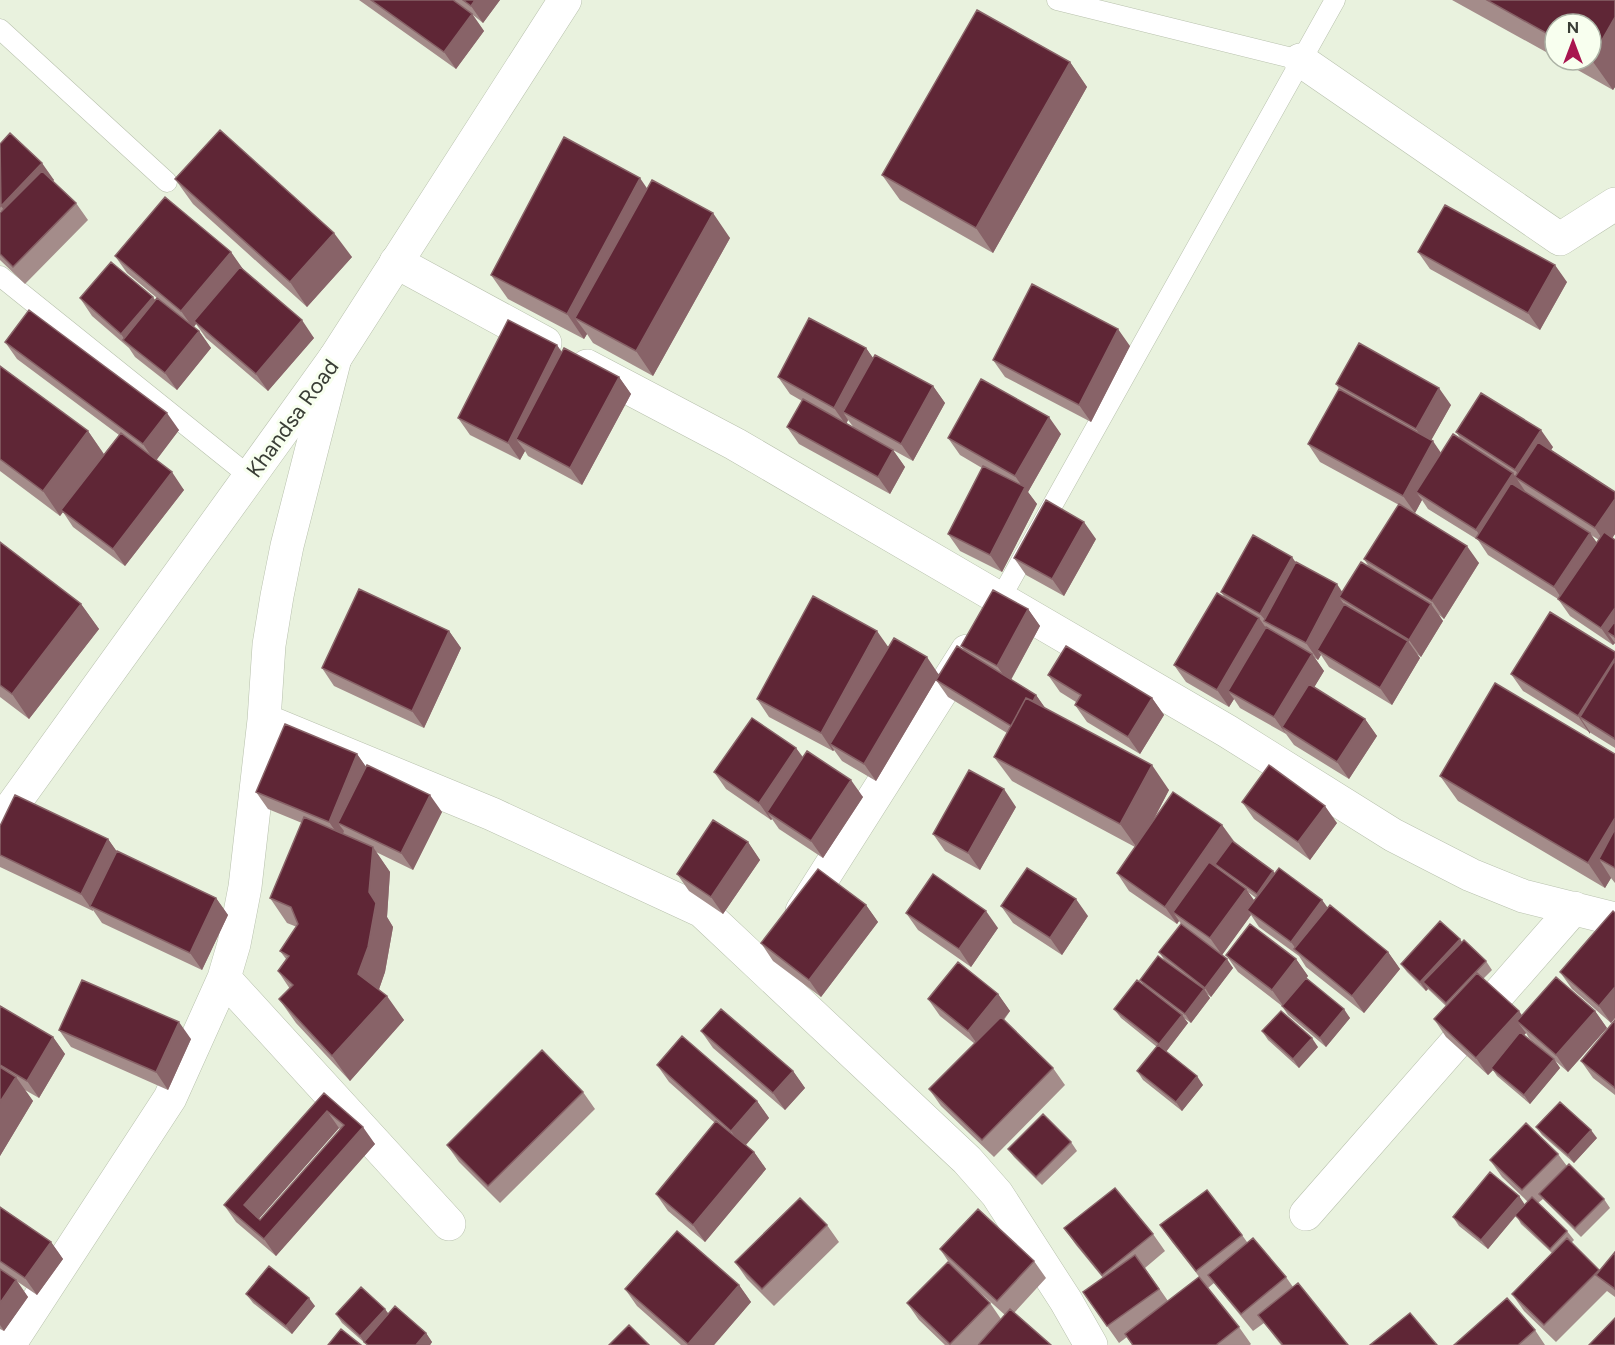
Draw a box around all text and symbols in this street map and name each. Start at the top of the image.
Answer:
north arrow [1543,12,1603,72]
text: N [1567,18,1579,37]
street label: Khandsa Road [240,354,344,483]

